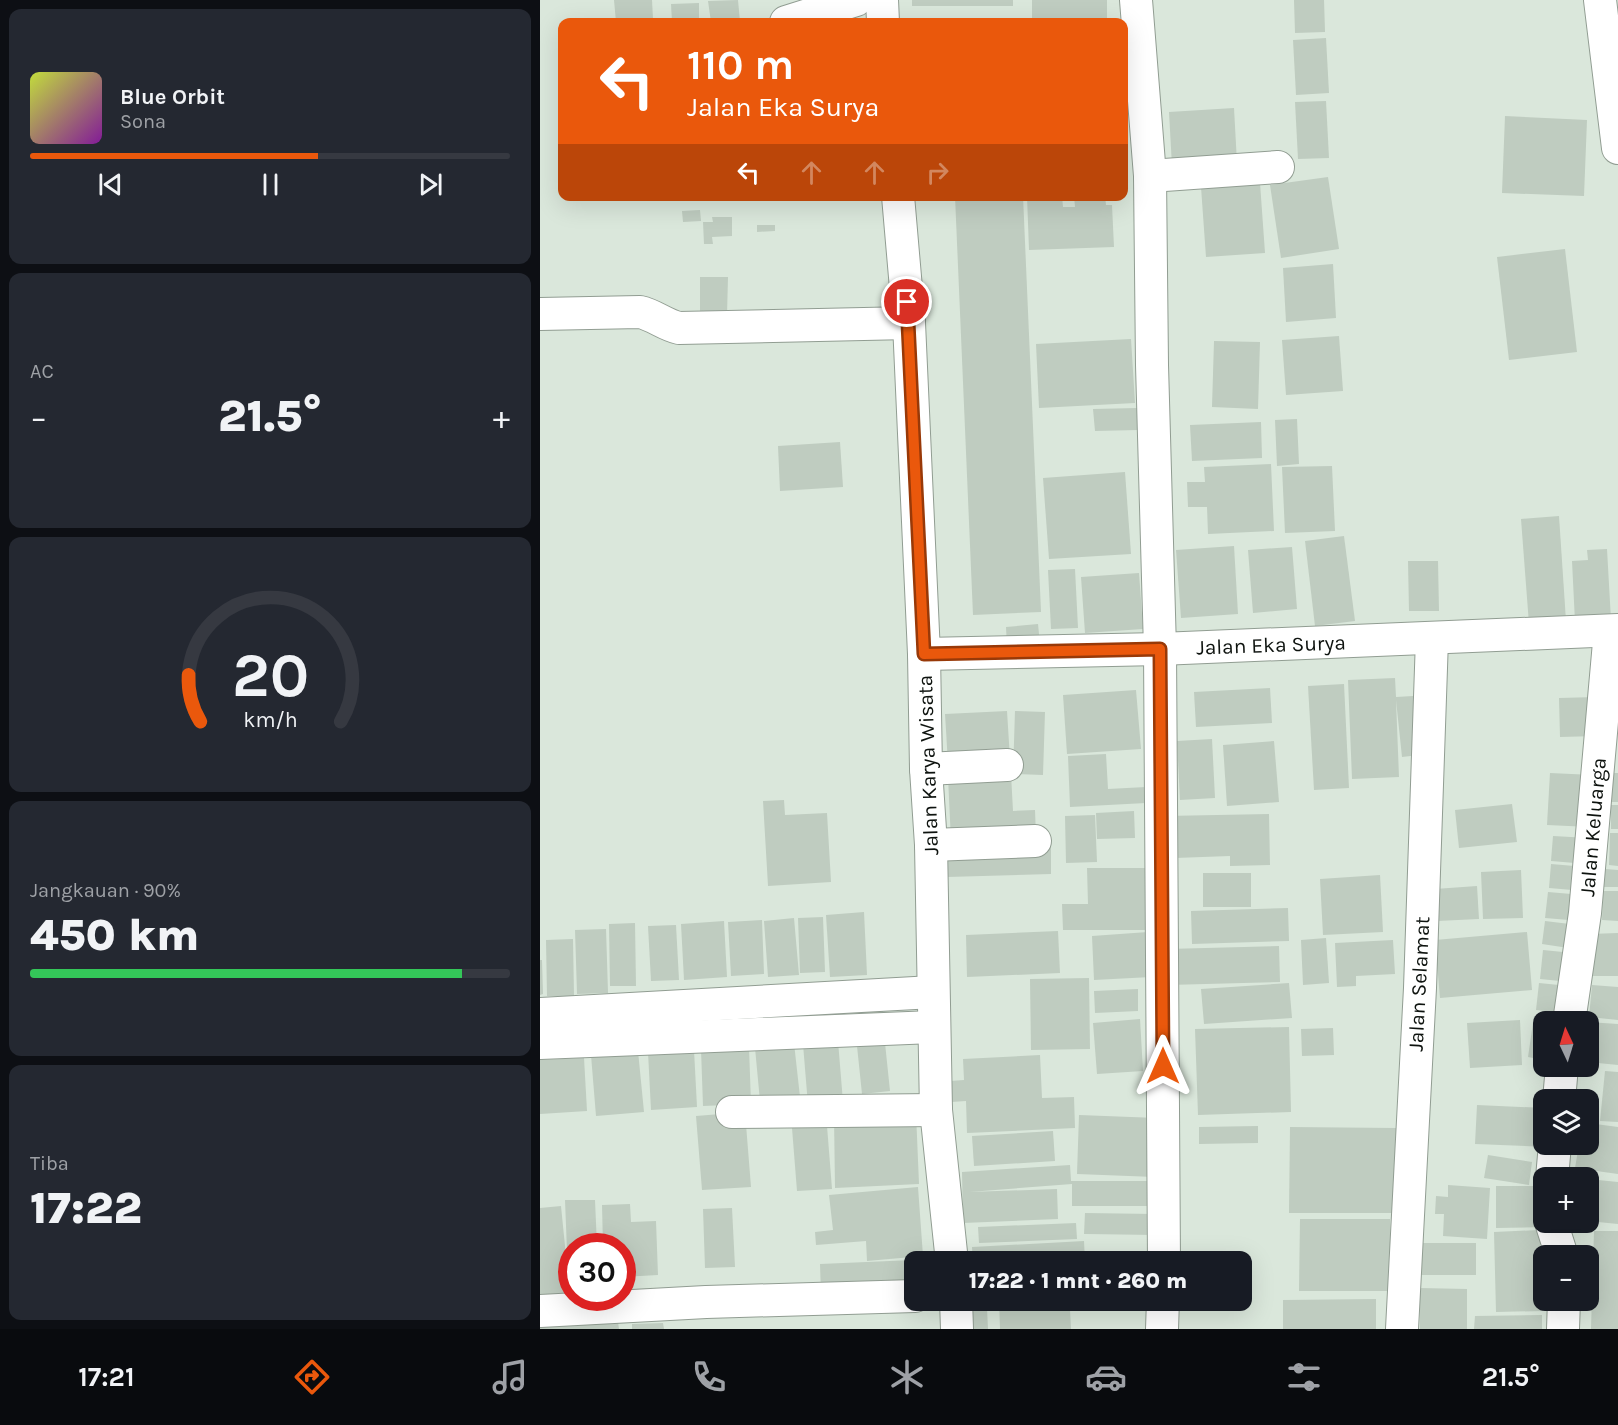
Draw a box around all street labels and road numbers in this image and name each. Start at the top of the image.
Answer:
street label: Jalan Eka Surya [1196,630,1346,660]
street label: Jalan Karya Wisata [913,674,943,856]
street label: Jalan Keluarga [1575,756,1611,898]
street label: Jalan Selamat [1403,916,1435,1052]

